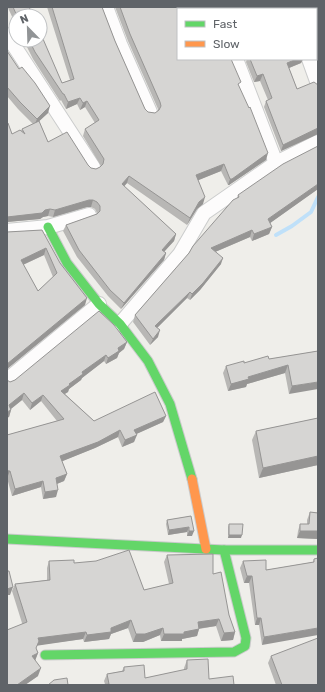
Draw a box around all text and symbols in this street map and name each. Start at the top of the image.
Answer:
north arrow [8,8,48,48]
legend [177,8,317,60]
text: N [18,12,31,27]
text: Fast [213,17,237,31]
text: Slow [213,37,240,51]

